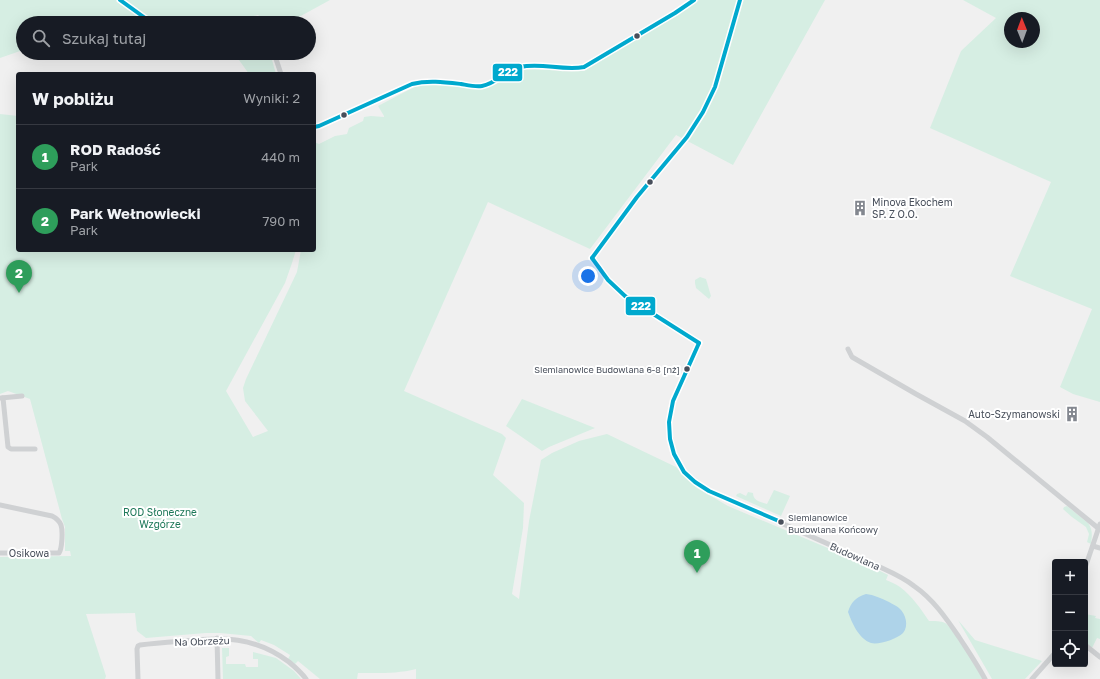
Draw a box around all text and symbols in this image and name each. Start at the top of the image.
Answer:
north arrow [1004,12,1040,48]
search box [16,16,316,60]
icon: search [30,27,52,49]
text: Szukaj tutaj [62,29,146,47]
unlabelled marker [632,31,642,41]
line badge: 222 [492,63,523,82]
text: 222 [498,65,518,78]
text: W pobliżu [32,88,114,109]
text: Wyniki: 2 [243,90,300,106]
unlabelled marker [339,110,349,120]
text: ROD Radość [70,140,161,158]
text: 1 [42,149,48,165]
text: 440 m [261,149,300,165]
text: Park [70,158,98,174]
unlabelled marker [645,177,655,187]
place label: Minova Ekochem SP. Z O.O. [872,196,953,220]
building icon: Minova Ekochem SP. Z O.O. [851,199,869,217]
text: Park Wełnowiecki [70,204,201,222]
text: 2 [41,213,49,229]
text: 790 m [262,213,300,229]
text: Park [70,222,98,238]
pin: 2 [6,260,32,293]
your location [578,266,598,286]
line badge: 222 [625,296,656,316]
text: 222 [631,299,651,312]
place label: Siemianowice Budowlana 6-8 [nż] [534,364,680,375]
marker: Siemianowice Budowlana 6-8 [nż] [682,364,692,374]
building icon: Auto-Szymanowski [1063,405,1081,423]
place label: Auto-Szymanowski [968,408,1060,420]
park label: ROD Słoneczne Wzgórze [123,506,197,530]
place label: Siemianowice Budowlana Końcowy [788,512,878,535]
marker: Siemianowice Budowlana Końcowy [776,517,786,527]
pin: 1 [684,540,710,573]
street label: Budowlana [828,540,882,572]
street label: Osikowa [9,547,49,559]
map controls [1052,559,1088,667]
button: + [1052,559,1088,595]
button: − [1052,595,1088,631]
button: locate [1052,631,1088,667]
street label: Na Obrzeżu [174,634,230,648]

